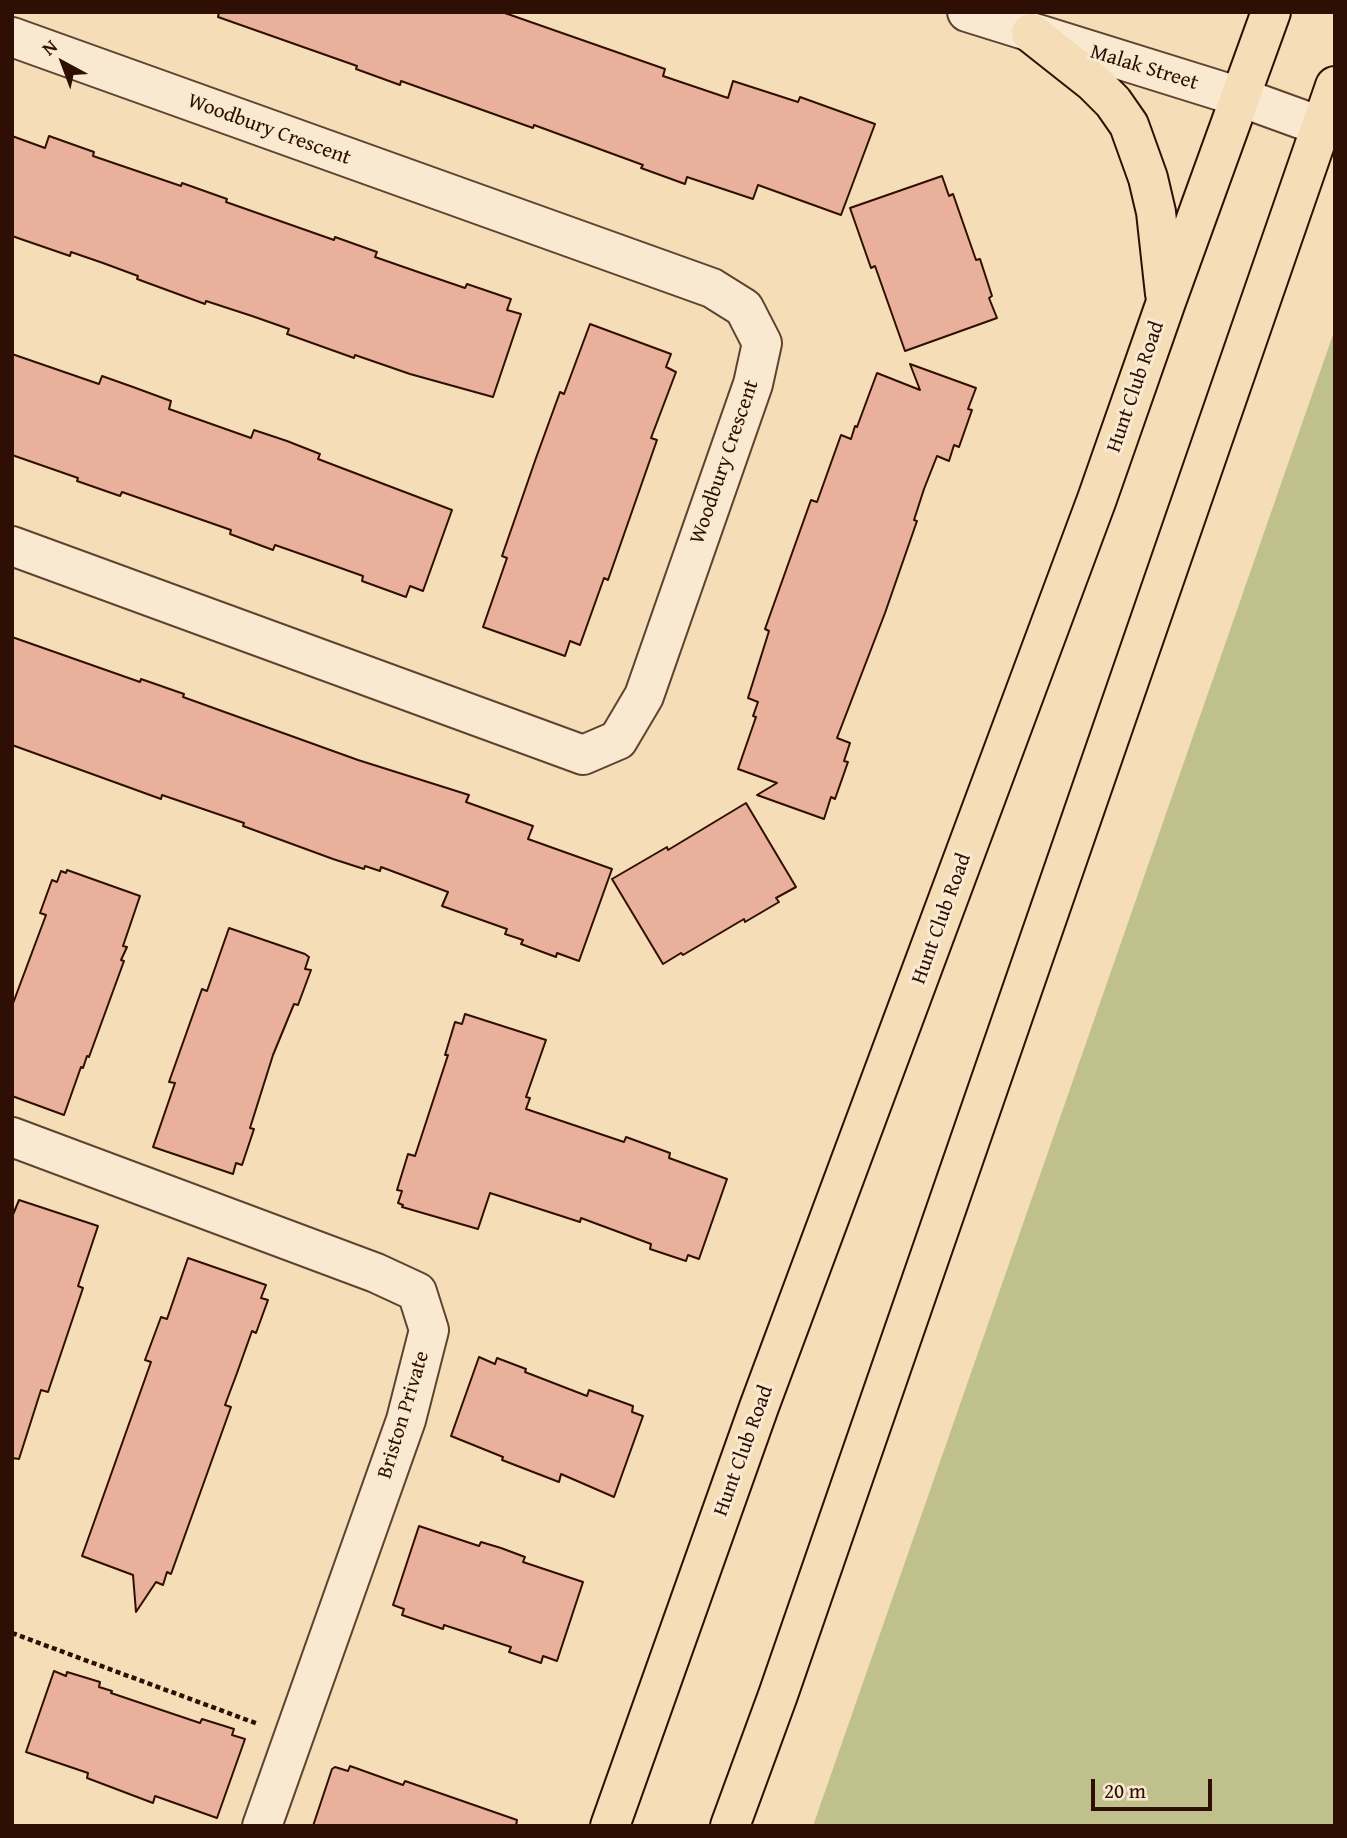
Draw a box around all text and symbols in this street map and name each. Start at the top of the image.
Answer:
north arrow [28,28,98,98]
text: N [35,32,63,62]
street label: Malak Street [1087,40,1201,96]
street label: Woodbury Crescent [184,89,354,171]
street label: Hunt Club Road [1102,318,1170,456]
street label: Woodbury Crescent [685,377,765,547]
street label: Hunt Club Road [907,850,977,988]
street label: Briston Private [373,1348,435,1482]
street label: Hunt Club Road [709,1382,779,1520]
scale bar [1095,1764,1216,1808]
text: 20 m [1104,1775,1146,1806]

